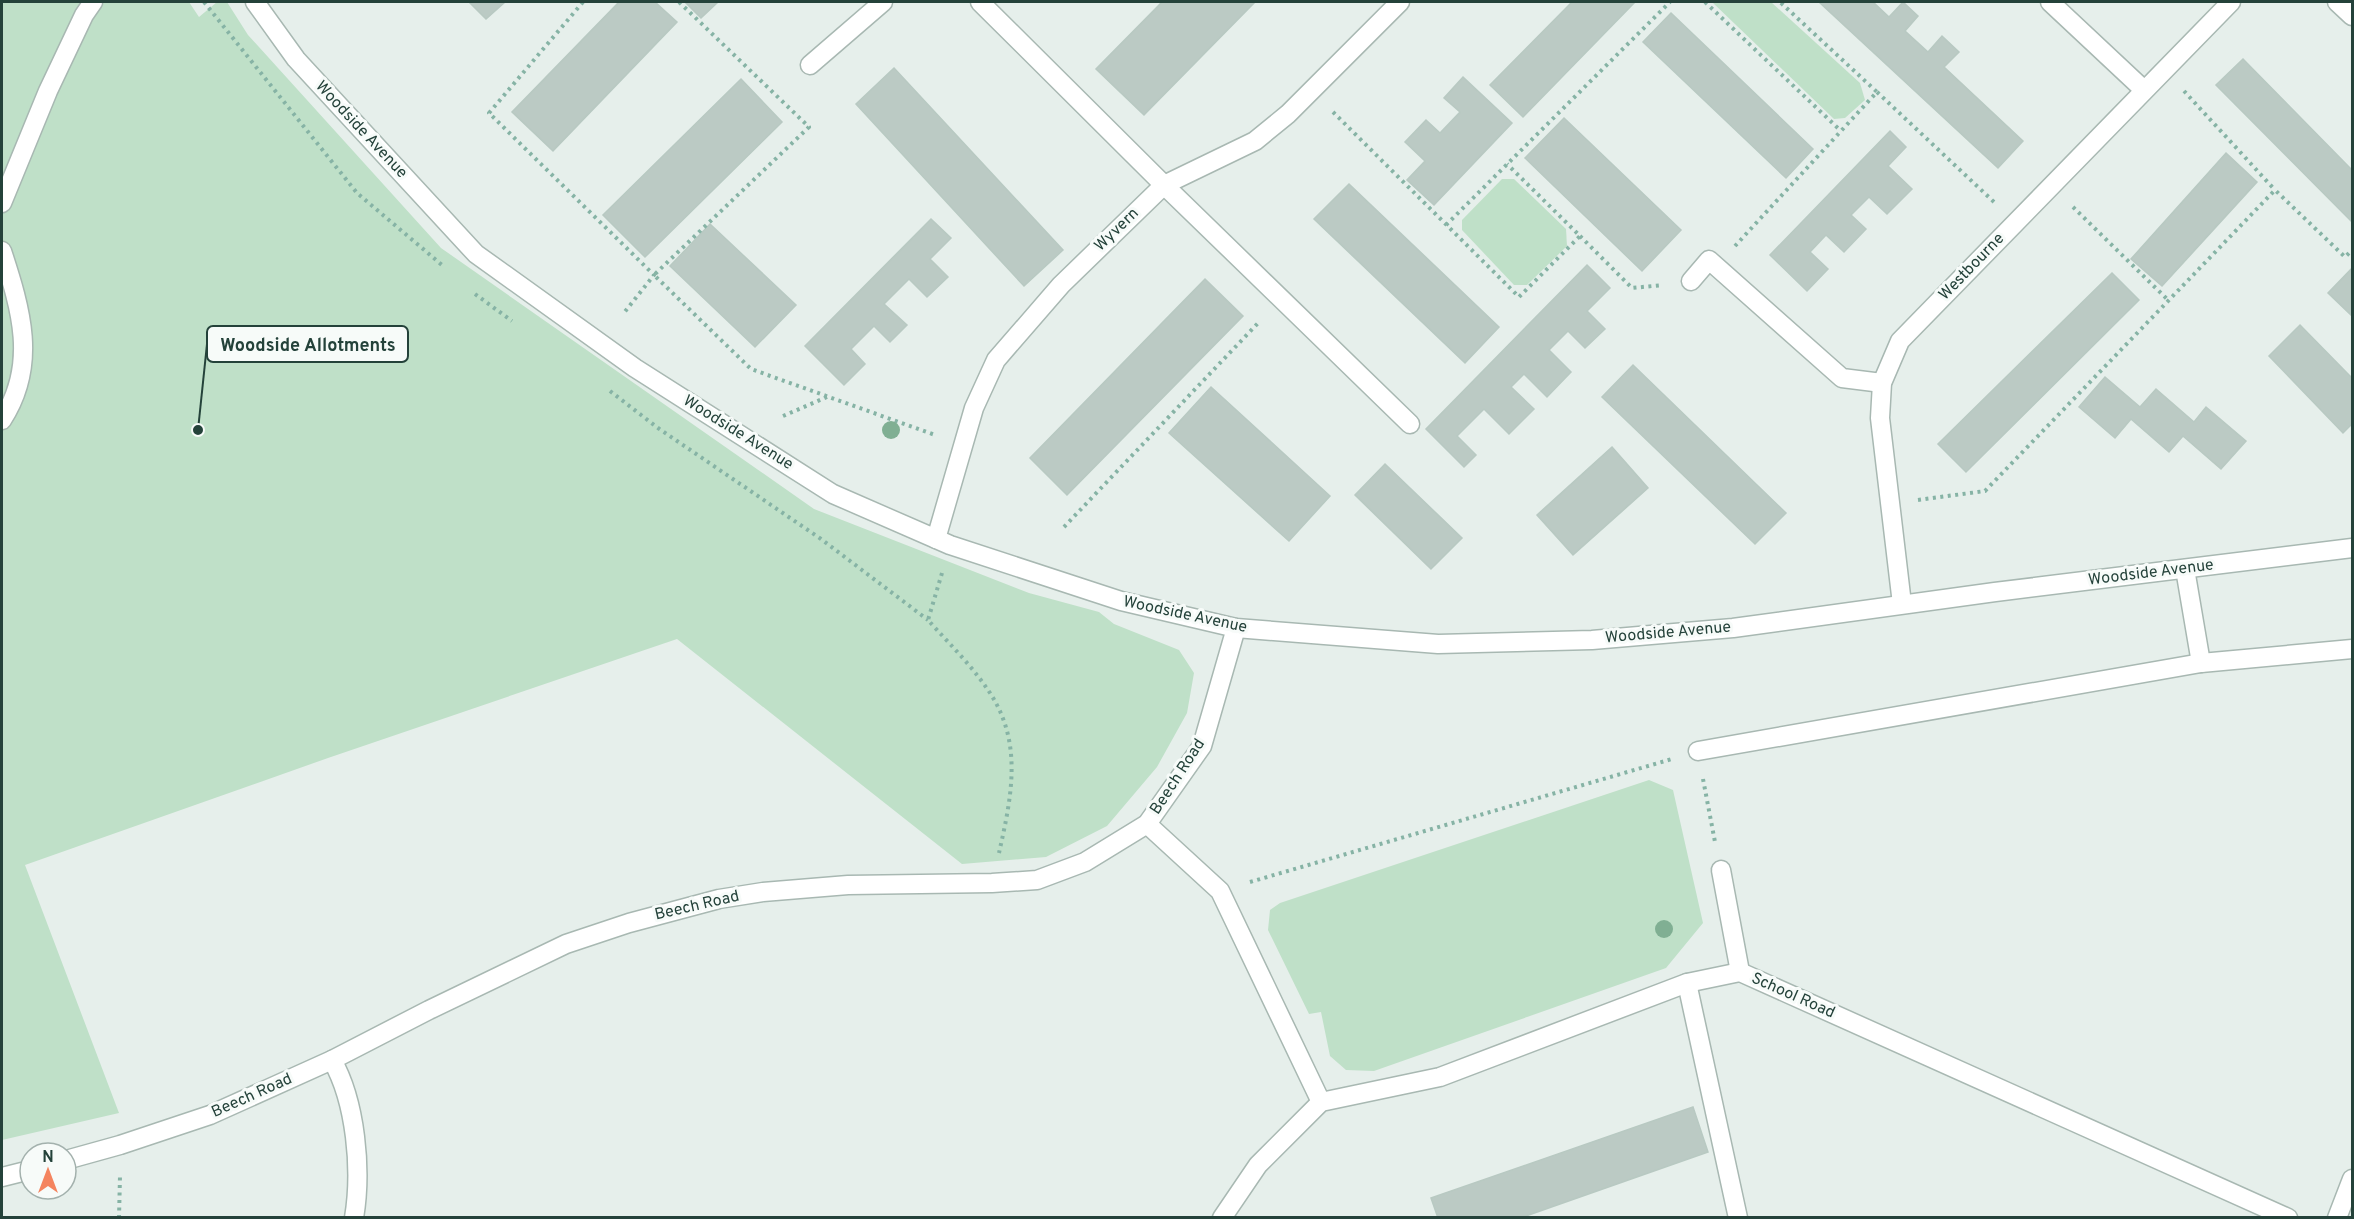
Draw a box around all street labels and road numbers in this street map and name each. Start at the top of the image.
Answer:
street label: Woodside Avenue [311,77,411,183]
street label: Wyvern [1091,204,1143,256]
street label: Westbourne [1935,229,2009,305]
street label: Woodside Avenue [679,391,797,475]
street label: Woodside Avenue [2087,555,2215,591]
street label: Woodside Avenue [1121,592,1249,638]
street label: Woodside Avenue [1604,618,1732,648]
street label: Beech Road [1146,735,1210,819]
street label: Beech Road [653,887,741,925]
street label: School Road [1748,969,1838,1023]
street label: Beech Road [209,1069,295,1123]

